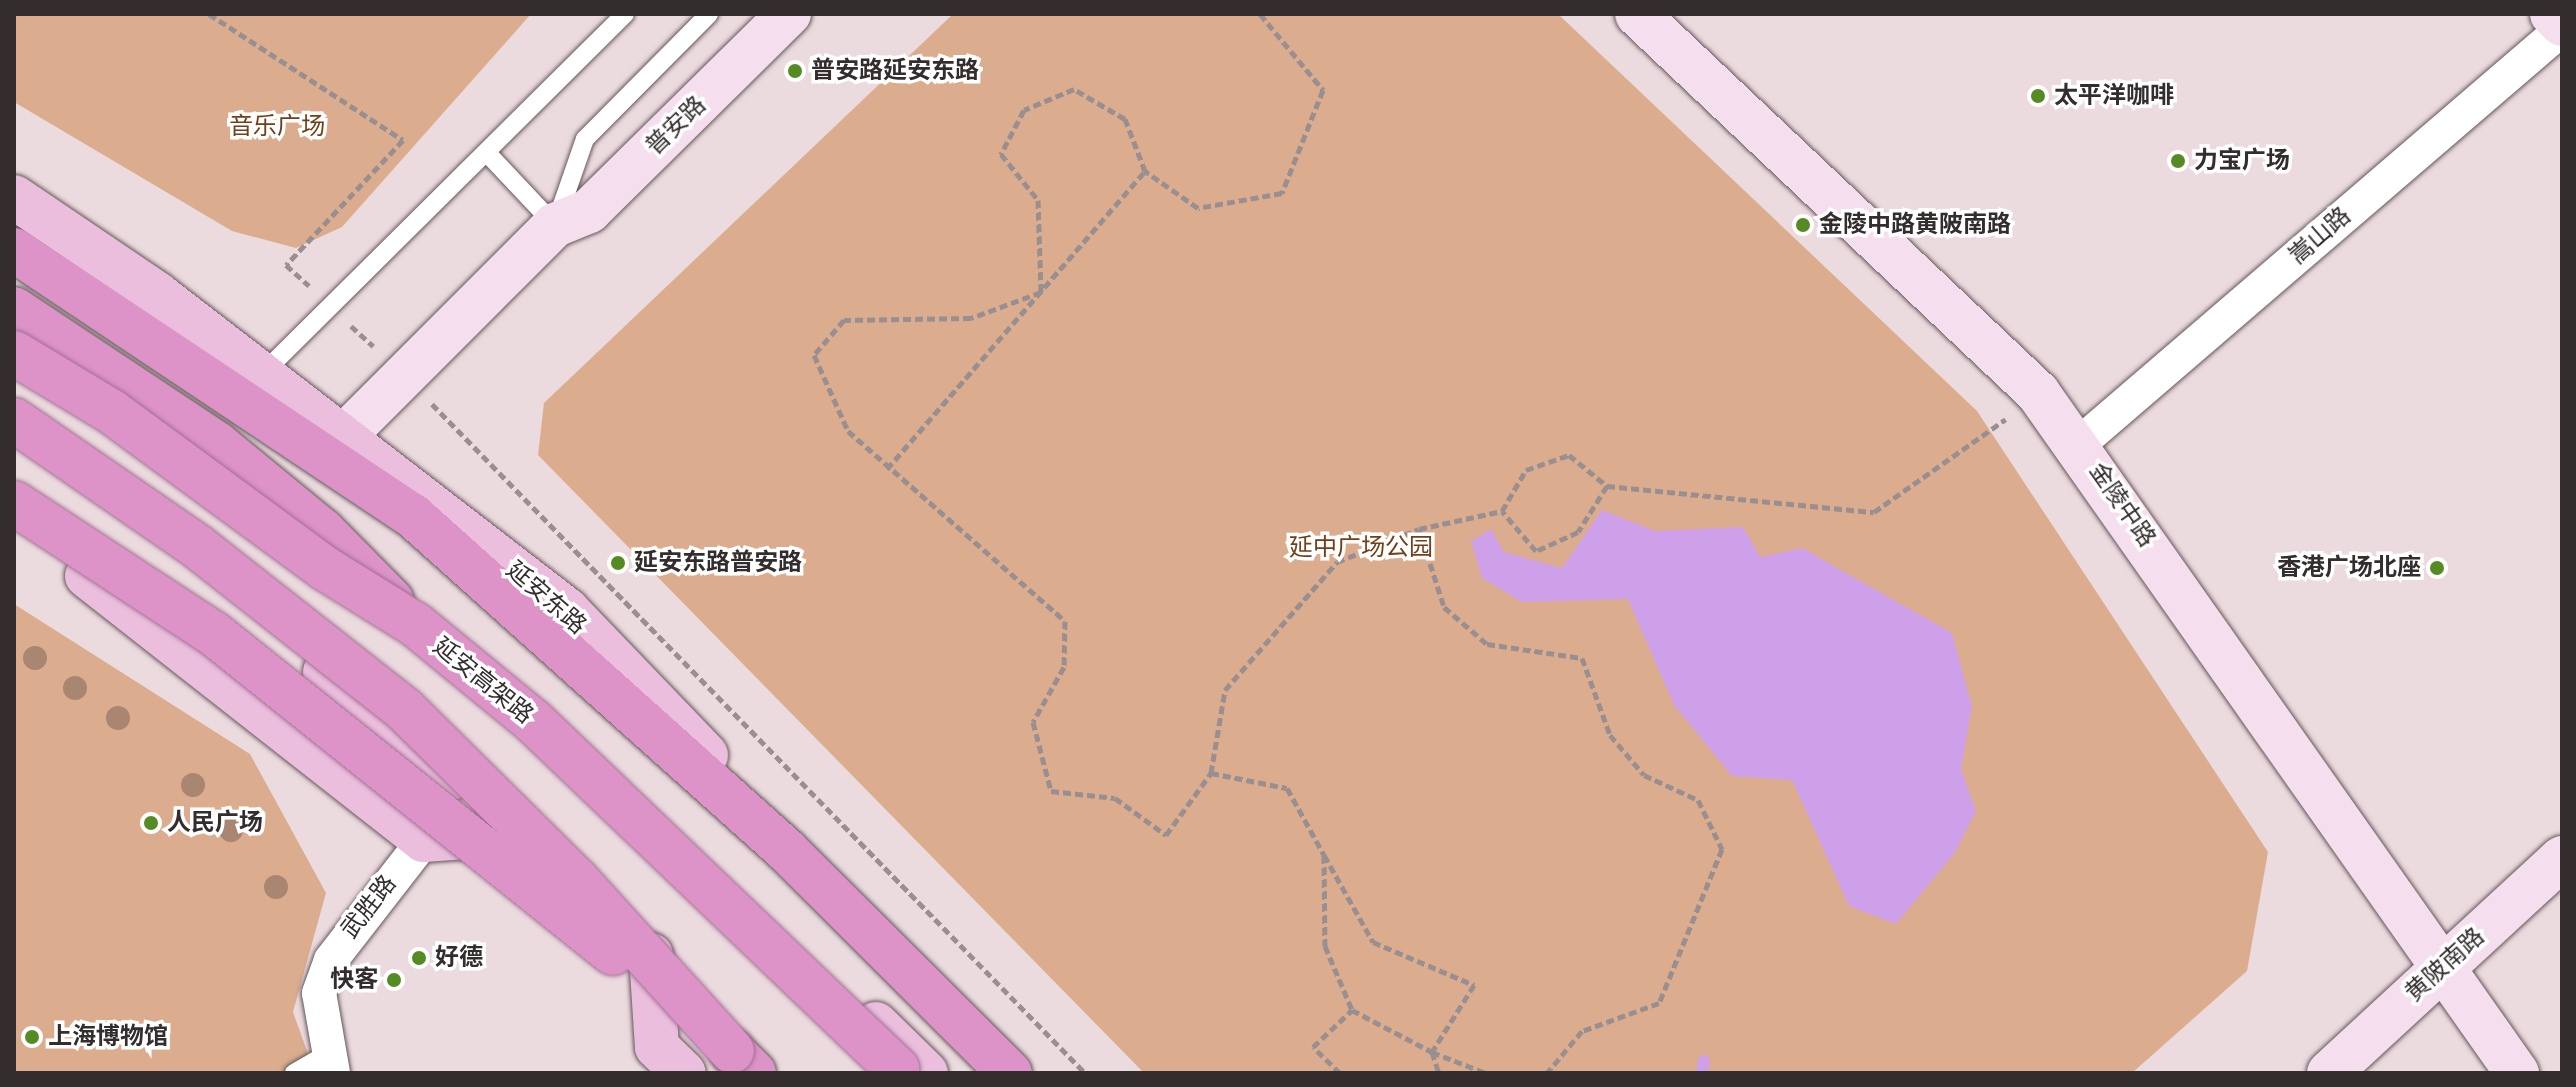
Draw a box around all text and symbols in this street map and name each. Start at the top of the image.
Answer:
place label: 普安路延安东路 [811,57,979,85]
marker: 普安路延安东路 [786,62,804,80]
place label: 太平洋咖啡 [2054,82,2174,110]
marker: 太平洋咖啡 [2029,87,2047,105]
street label: 普安路 [640,91,712,161]
park label: 音乐广场 [229,113,325,141]
place label: 力宝广场 [2194,147,2290,175]
marker: 力宝广场 [2169,152,2187,170]
street label: 嵩山路 [2283,202,2357,270]
place label: 金陵中路黄陂南路 [1819,211,2011,239]
marker: 金陵中路黄陂南路 [1794,216,1812,234]
street label: 金陵中路 [2083,457,2161,553]
park label: 延中广场公园 [1289,534,1433,562]
place label: 延安东路普安路 [634,549,802,577]
marker: 延安东路普安路 [609,554,627,572]
place label: 香港广场北座 [2277,554,2421,582]
street label: 延安东路 [500,556,592,640]
marker: 香港广场北座 [2428,559,2446,577]
street label: 延安高架路 [427,632,539,730]
place label: 人民广场 [167,809,263,837]
marker: 人民广场 [142,814,160,832]
street label: 武胜路 [335,870,403,944]
street label: 黄陂南路 [2400,922,2490,1008]
place label: 好德 [435,944,483,972]
marker: 好德 [410,949,428,967]
place label: 快客 [330,966,378,994]
marker: 快客 [385,971,403,989]
place label: 上海博物馆 [48,1023,168,1051]
marker: 上海博物馆 [23,1028,41,1046]

